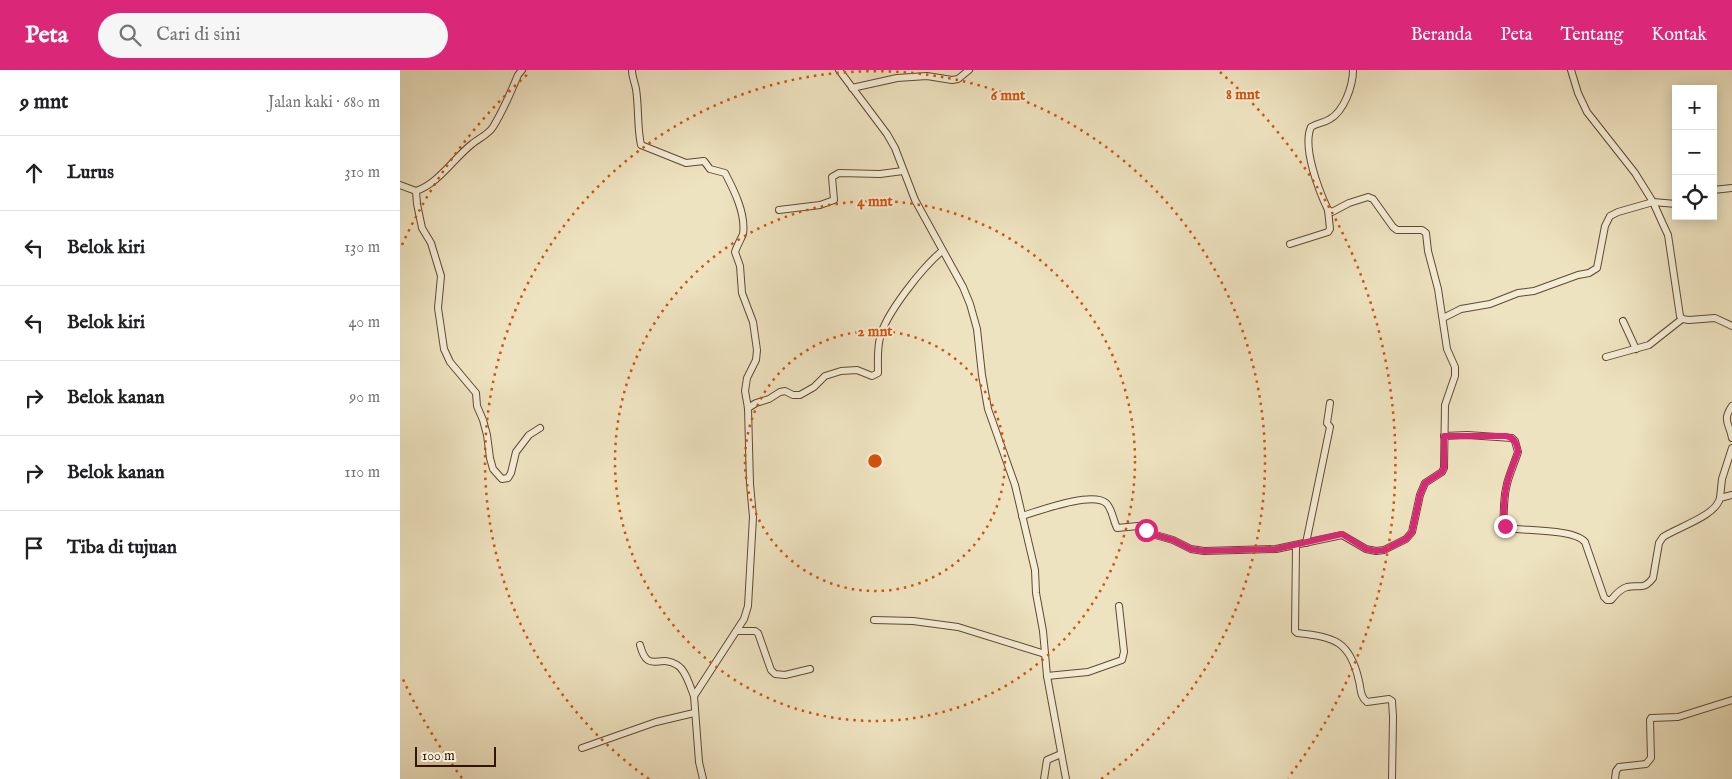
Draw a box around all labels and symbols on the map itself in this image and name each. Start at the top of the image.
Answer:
text: 8 mnt [1226,85,1261,104]
text: 6 mnt [991,86,1026,105]
text: 4 mnt [857,192,894,211]
text: 2 mnt [858,322,893,341]
centre of rings [866,452,884,470]
route end [1494,515,1517,538]
route start [1135,519,1158,542]
scale bar [415,744,496,767]

